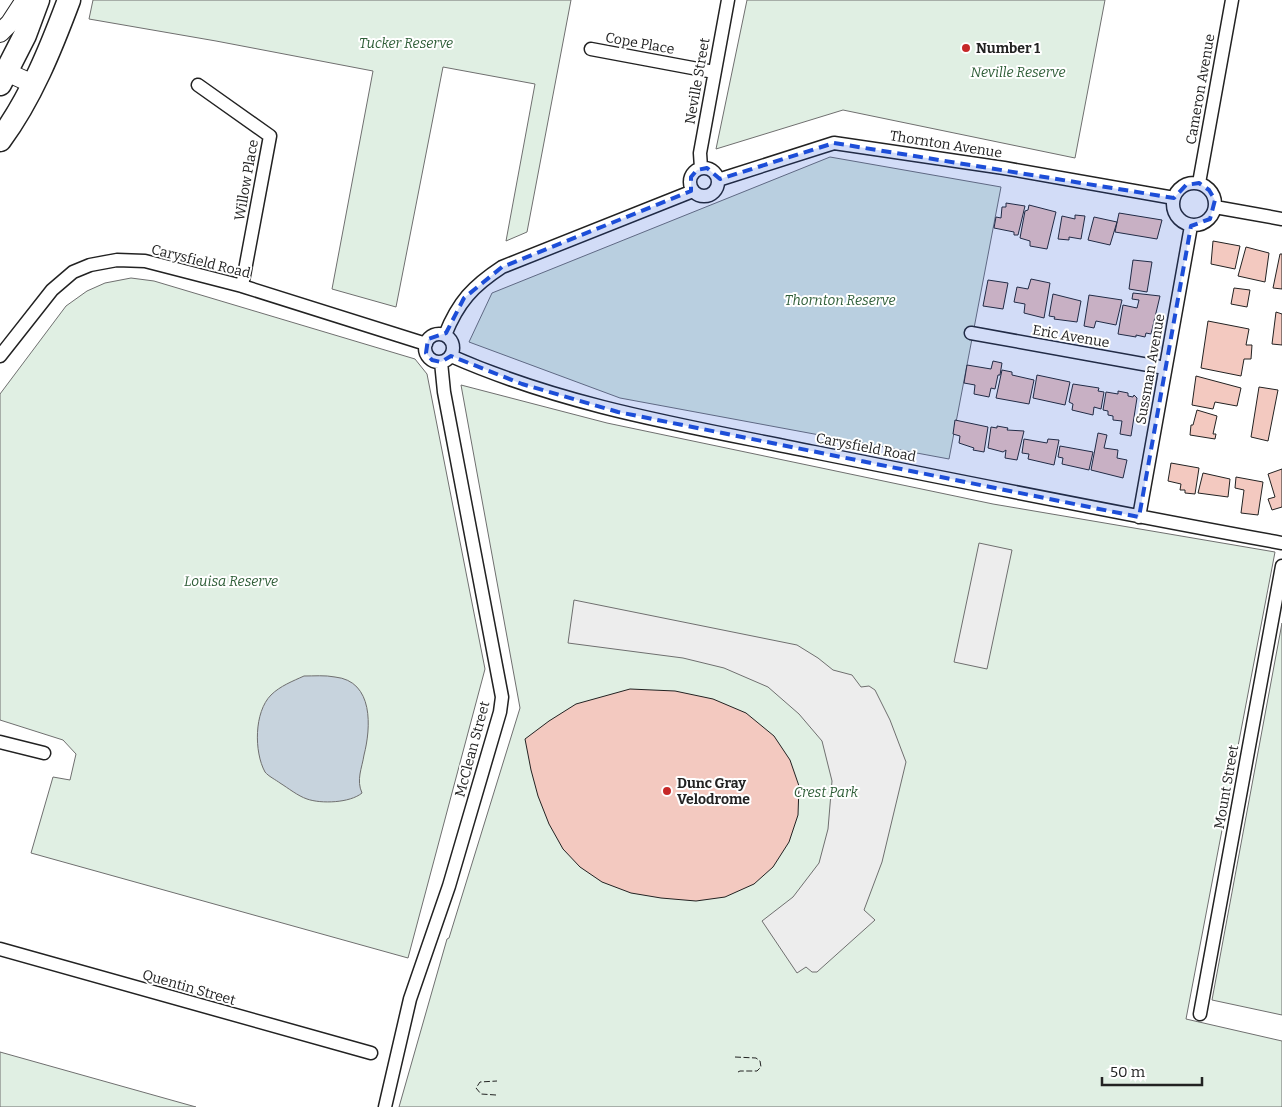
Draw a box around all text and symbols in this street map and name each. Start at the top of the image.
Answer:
street label: Cope Place [604,29,676,58]
street label: Cameron Avenue [1182,32,1219,146]
park label: Tucker Reserve [359,35,453,52]
street label: Neville Street [682,36,713,126]
place label: Number 1 [976,40,1040,57]
marker: Number 1 [960,42,972,54]
park label: Neville Reserve [971,64,1065,81]
street label: Thornton Avenue [889,127,1003,162]
street label: Willow Place [231,138,262,222]
street label: Carysfield Road [150,241,252,282]
park label: Thornton Reserve [785,292,895,309]
street label: Sussman Avenue [1132,312,1169,426]
street label: Eric Avenue [1031,321,1111,352]
street label: Carysfield Road [814,429,917,466]
park label: Louisa Reserve [184,573,278,590]
street label: McClean Street [452,699,493,799]
street label: Mount Street [1211,744,1242,831]
place label: Dunc Gray Velodrome [677,775,750,808]
park label: Crest Park [794,784,859,801]
marker: Dunc Gray Velodrome [661,785,673,797]
street label: Quentin Street [140,966,237,1009]
scale bar [1102,1054,1202,1086]
text: 50 m [1110,1063,1146,1081]

